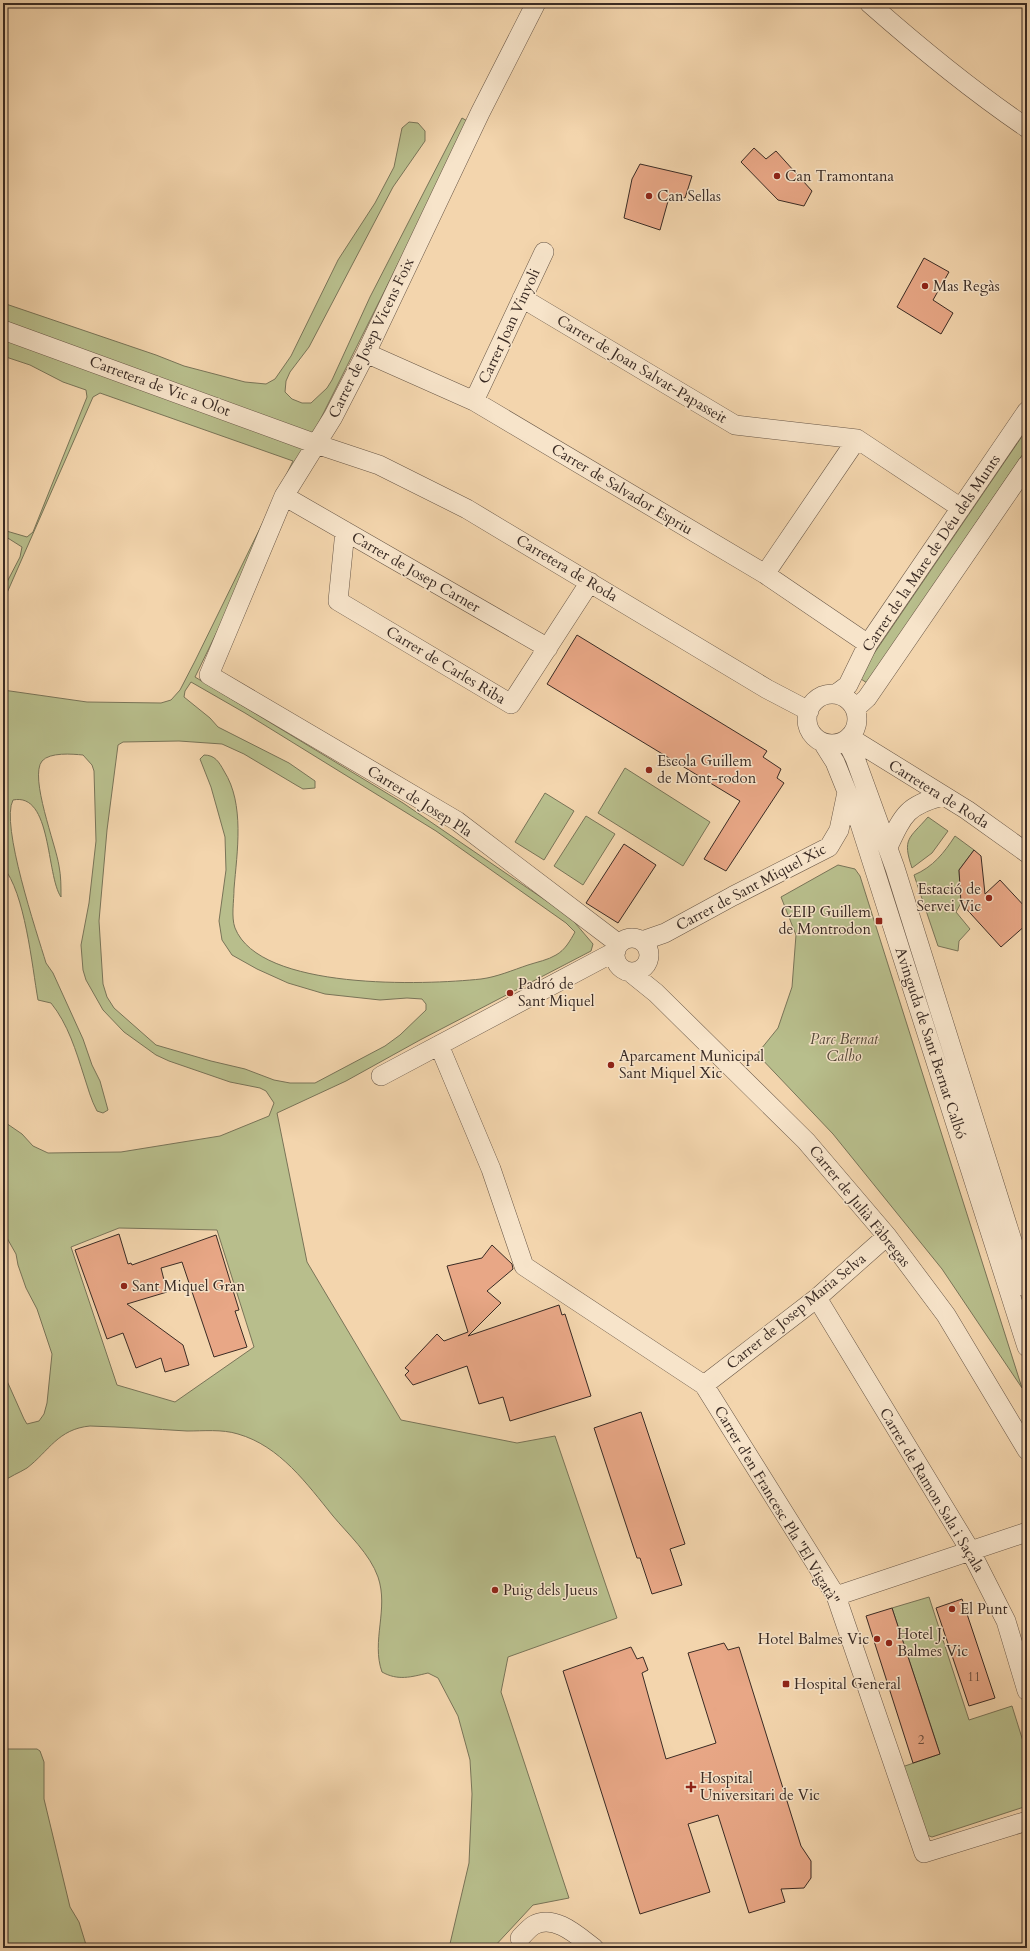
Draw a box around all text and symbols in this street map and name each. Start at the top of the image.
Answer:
place label: Can Tramontana [785,166,895,186]
marker: Can Tramontana [772,171,782,181]
place label: Can Sellas [657,186,721,206]
marker: Can Sellas [644,191,654,201]
street label: Carrer de Josep Vicens Foix [323,254,419,421]
street label: Carrer Joan Vinyoli [473,265,545,387]
place label: Mas Regàs [933,276,1000,296]
marker: Mas Regàs [920,281,930,291]
street label: Carrer de Joan Salvat-Papasseit [553,310,731,428]
street label: Carretera de Vic a Olot [87,351,233,421]
street label: Carrer de Salvador Espriu [548,439,696,539]
street label: Carrer de la Mare de Déu dels Munts [857,451,1005,655]
street label: Carrer de Josep Carner [348,527,484,617]
street label: Carretera de Roda [513,530,622,606]
street label: Carrer de Carles Riba [382,621,510,709]
place label: Escola Guillem de Mont-rodon [657,751,757,788]
street label: Carretera de Roda [885,755,994,833]
street label: Carrer de Josep Pla [364,761,477,842]
marker: Escola Guillem de Mont-rodon [644,765,654,775]
street label: Carrer de Sant Miquel Xic [672,839,830,935]
place label: Estació de Servei Vic [916,879,981,916]
marker: Estació de Servei Vic [984,893,994,903]
place label: CEIP Guillem de Montrodon [778,902,871,939]
marker: CEIP Guillem de Montrodon [874,916,884,926]
street label: Avinguda de Sant Bernat Calbó [891,945,971,1141]
place label: Padró de Sant Miquel [518,974,595,1011]
marker: Padró de Sant Miquel [505,988,515,998]
park label: Parc Bernat Calbo [810,1029,879,1066]
place label: Aparcament Municipal Sant Miquel Xic [619,1046,764,1083]
marker: Aparcament Municipal Sant Miquel Xic [606,1060,616,1070]
street label: Carrer de Julià Fàbregas [805,1141,915,1271]
street label: Carrer de Josep Maria Selva [722,1248,870,1374]
place label: Sant Miquel Gran [132,1276,245,1296]
marker: Sant Miquel Gran [119,1281,129,1291]
street label: Carrer d'en Francesc Pla "El Vigatà" [710,1402,844,1608]
street label: Carrer de Ramon Sala i Saçala [875,1404,989,1576]
place label: Puig dels Jueus [503,1580,598,1600]
marker: Puig dels Jueus [490,1585,500,1595]
place label: El Punt [960,1599,1008,1619]
marker: El Punt [947,1604,957,1614]
place label: Hotel J. Balmes Vic [897,1624,968,1661]
place label: Hotel Balmes Vic [758,1629,869,1649]
marker: Hotel Balmes Vic [872,1634,882,1644]
marker: Hotel J. Balmes Vic [884,1638,894,1648]
house number: 11 [967,1668,981,1686]
place label: Hospital General [794,1674,901,1694]
marker: Hospital General [781,1679,791,1689]
house number: 2 [918,1731,925,1749]
place label: Hospital Universitari de Vic [700,1768,820,1805]
marker: Hospital Universitari de Vic [685,1781,697,1793]

